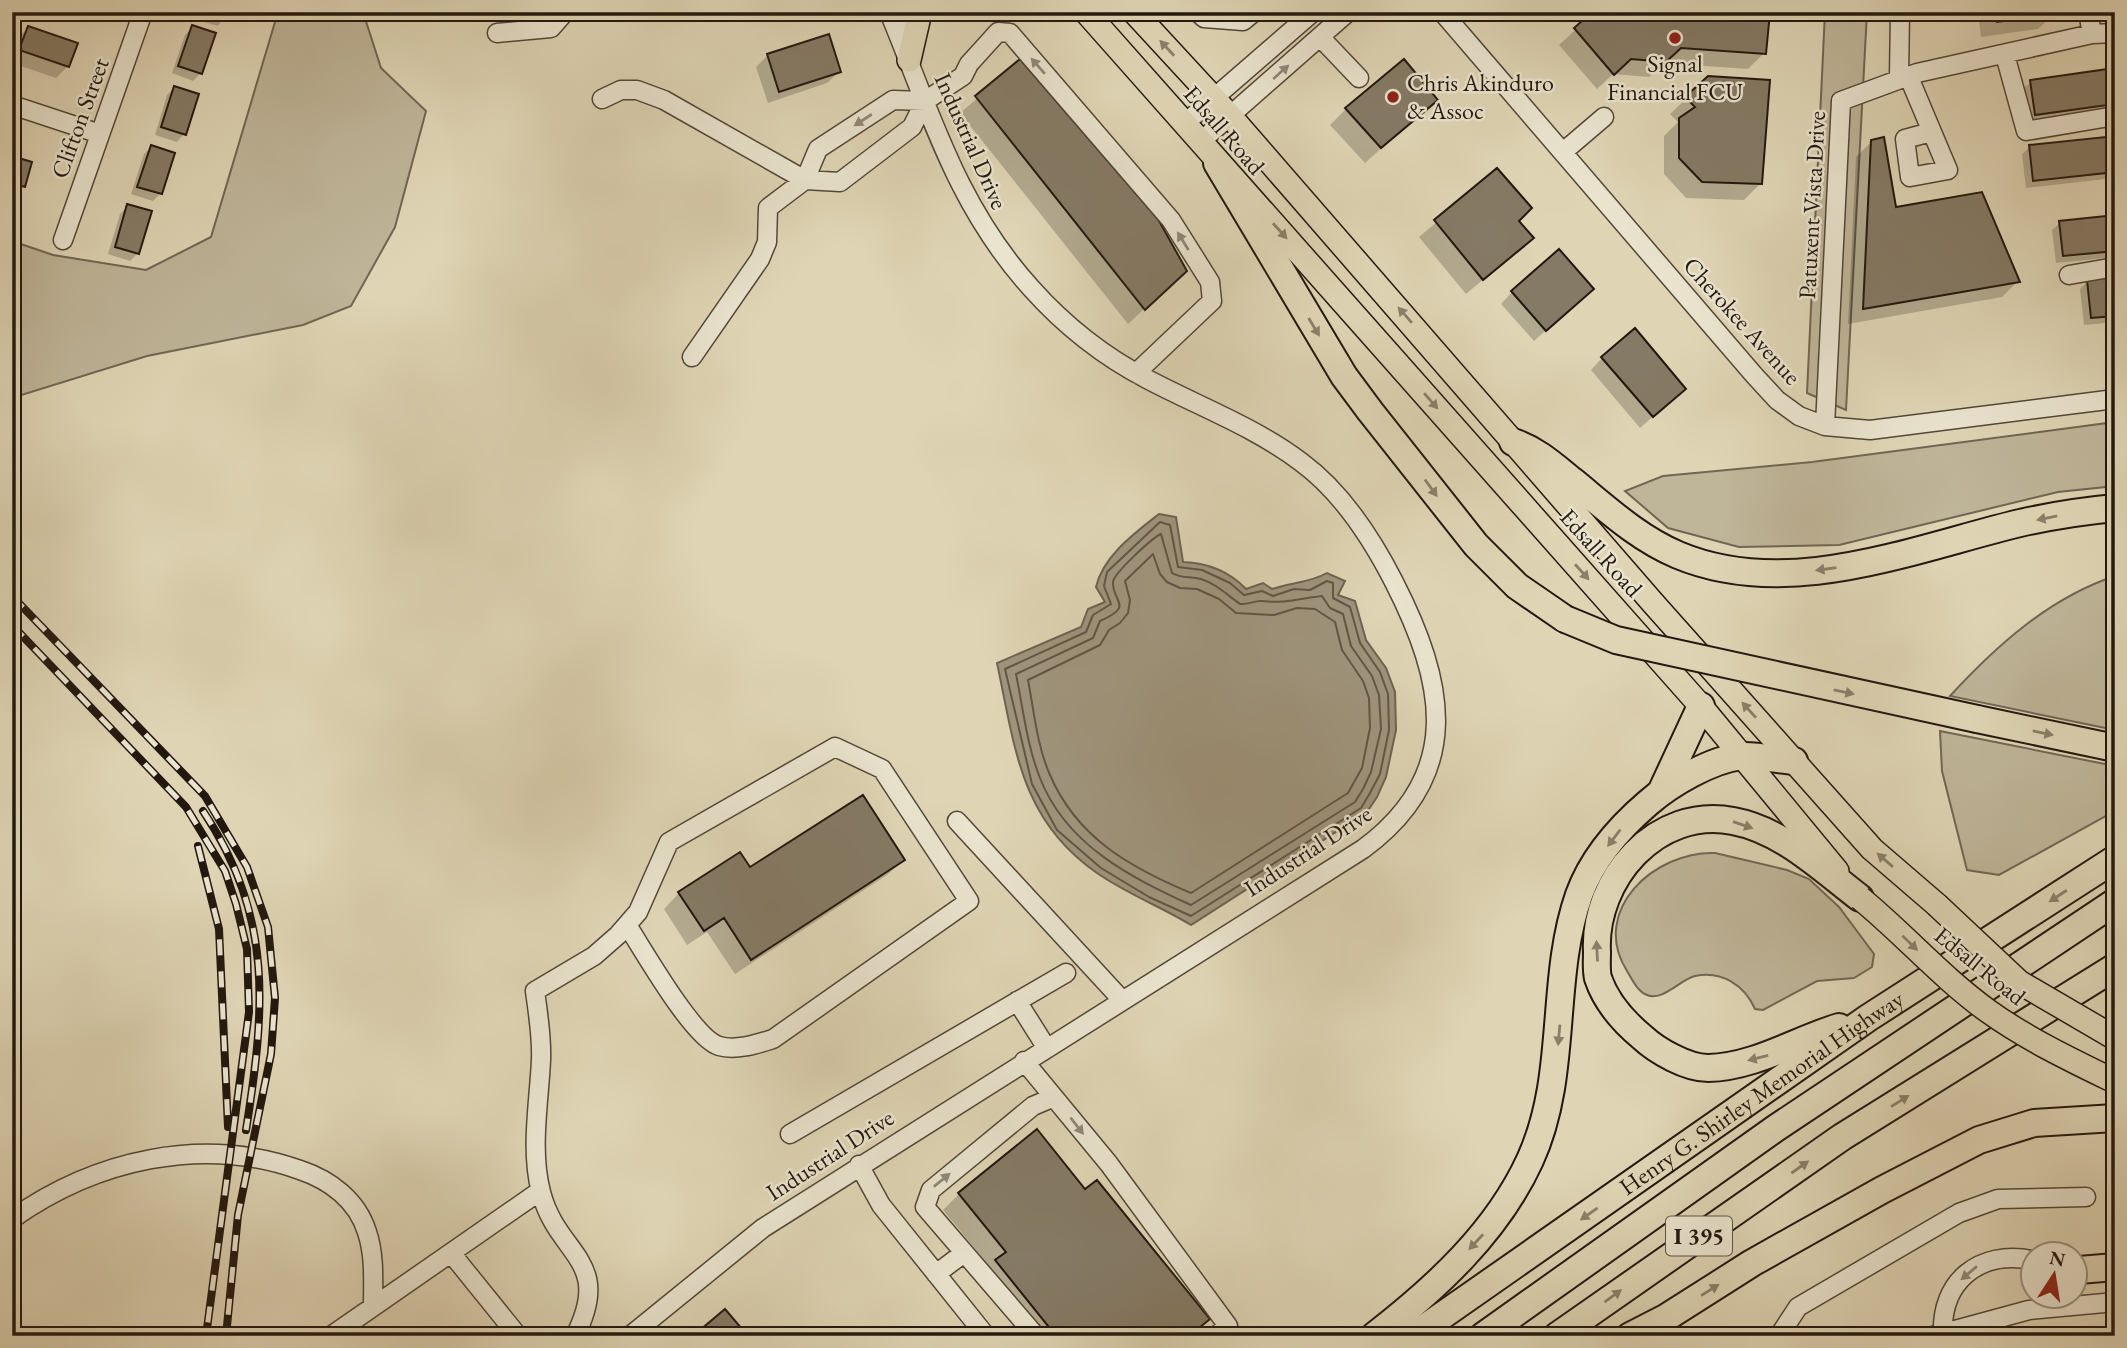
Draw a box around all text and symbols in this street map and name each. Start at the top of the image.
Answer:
marker: Signal Financial FCU [1667,30,1683,46]
one-way arrow [1159,39,1175,57]
place label: Signal Financial FCU [1607,48,1743,107]
street label: Clifton Street [43,53,116,182]
one-way arrow [1031,57,1046,74]
one-way arrow [1272,64,1290,80]
place label: Chris Akinduro & Assoc [1407,67,1554,126]
street label: Industrial Drive [928,68,1015,214]
street label: Edsall Road [1177,78,1272,182]
marker: Chris Akinduro & Assoc [1385,89,1401,105]
street label: Patuxent Vista Drive [1791,110,1832,300]
one-way arrow [853,113,873,126]
one-way arrow [1271,222,1287,239]
one-way arrow [1177,231,1190,250]
street label: Cherokee Avenue [1677,250,1808,391]
one-way arrow [1398,307,1413,324]
one-way arrow [1308,317,1321,337]
one-way arrow [1423,392,1439,410]
one-way arrow [1424,479,1438,497]
street label: Edsall Road [1553,502,1650,604]
one-way arrow [2036,513,2058,524]
one-way arrow [1574,563,1589,580]
one-way arrow [1815,564,1837,575]
one-way arrow [1833,686,1855,697]
one-way arrow [1741,701,1757,719]
one-way arrow [2032,728,2054,739]
street label: Industrial Drive [1238,798,1377,903]
one-way arrow [1732,820,1753,831]
one-way arrow [1607,829,1621,847]
one-way arrow [1876,852,1894,868]
one-way arrow [2048,890,2067,903]
street label: Edsall Road [1928,919,2033,1012]
one-way arrow [1901,935,1918,951]
one-way arrow [1591,939,1602,961]
street label: Henry G. Shirley Memorial Highway [1613,983,1910,1202]
one-way arrow [1553,1024,1564,1046]
one-way arrow [1747,1053,1769,1064]
one-way arrow [1890,1095,1910,1108]
street label: Industrial Drive [760,1102,899,1207]
one-way arrow [1070,1117,1084,1136]
one-way arrow [1790,1160,1810,1173]
one-way arrow [932,1173,950,1188]
one-way arrow [1580,1207,1598,1221]
road number: I 395 [1666,1217,1732,1256]
one-way arrow [1468,1233,1484,1251]
north arrow [2018,1240,2088,1310]
text: N [2047,1245,2068,1273]
one-way arrow [1960,1266,1978,1281]
one-way arrow [1701,1283,1720,1296]
one-way arrow [1604,1289,1622,1303]

